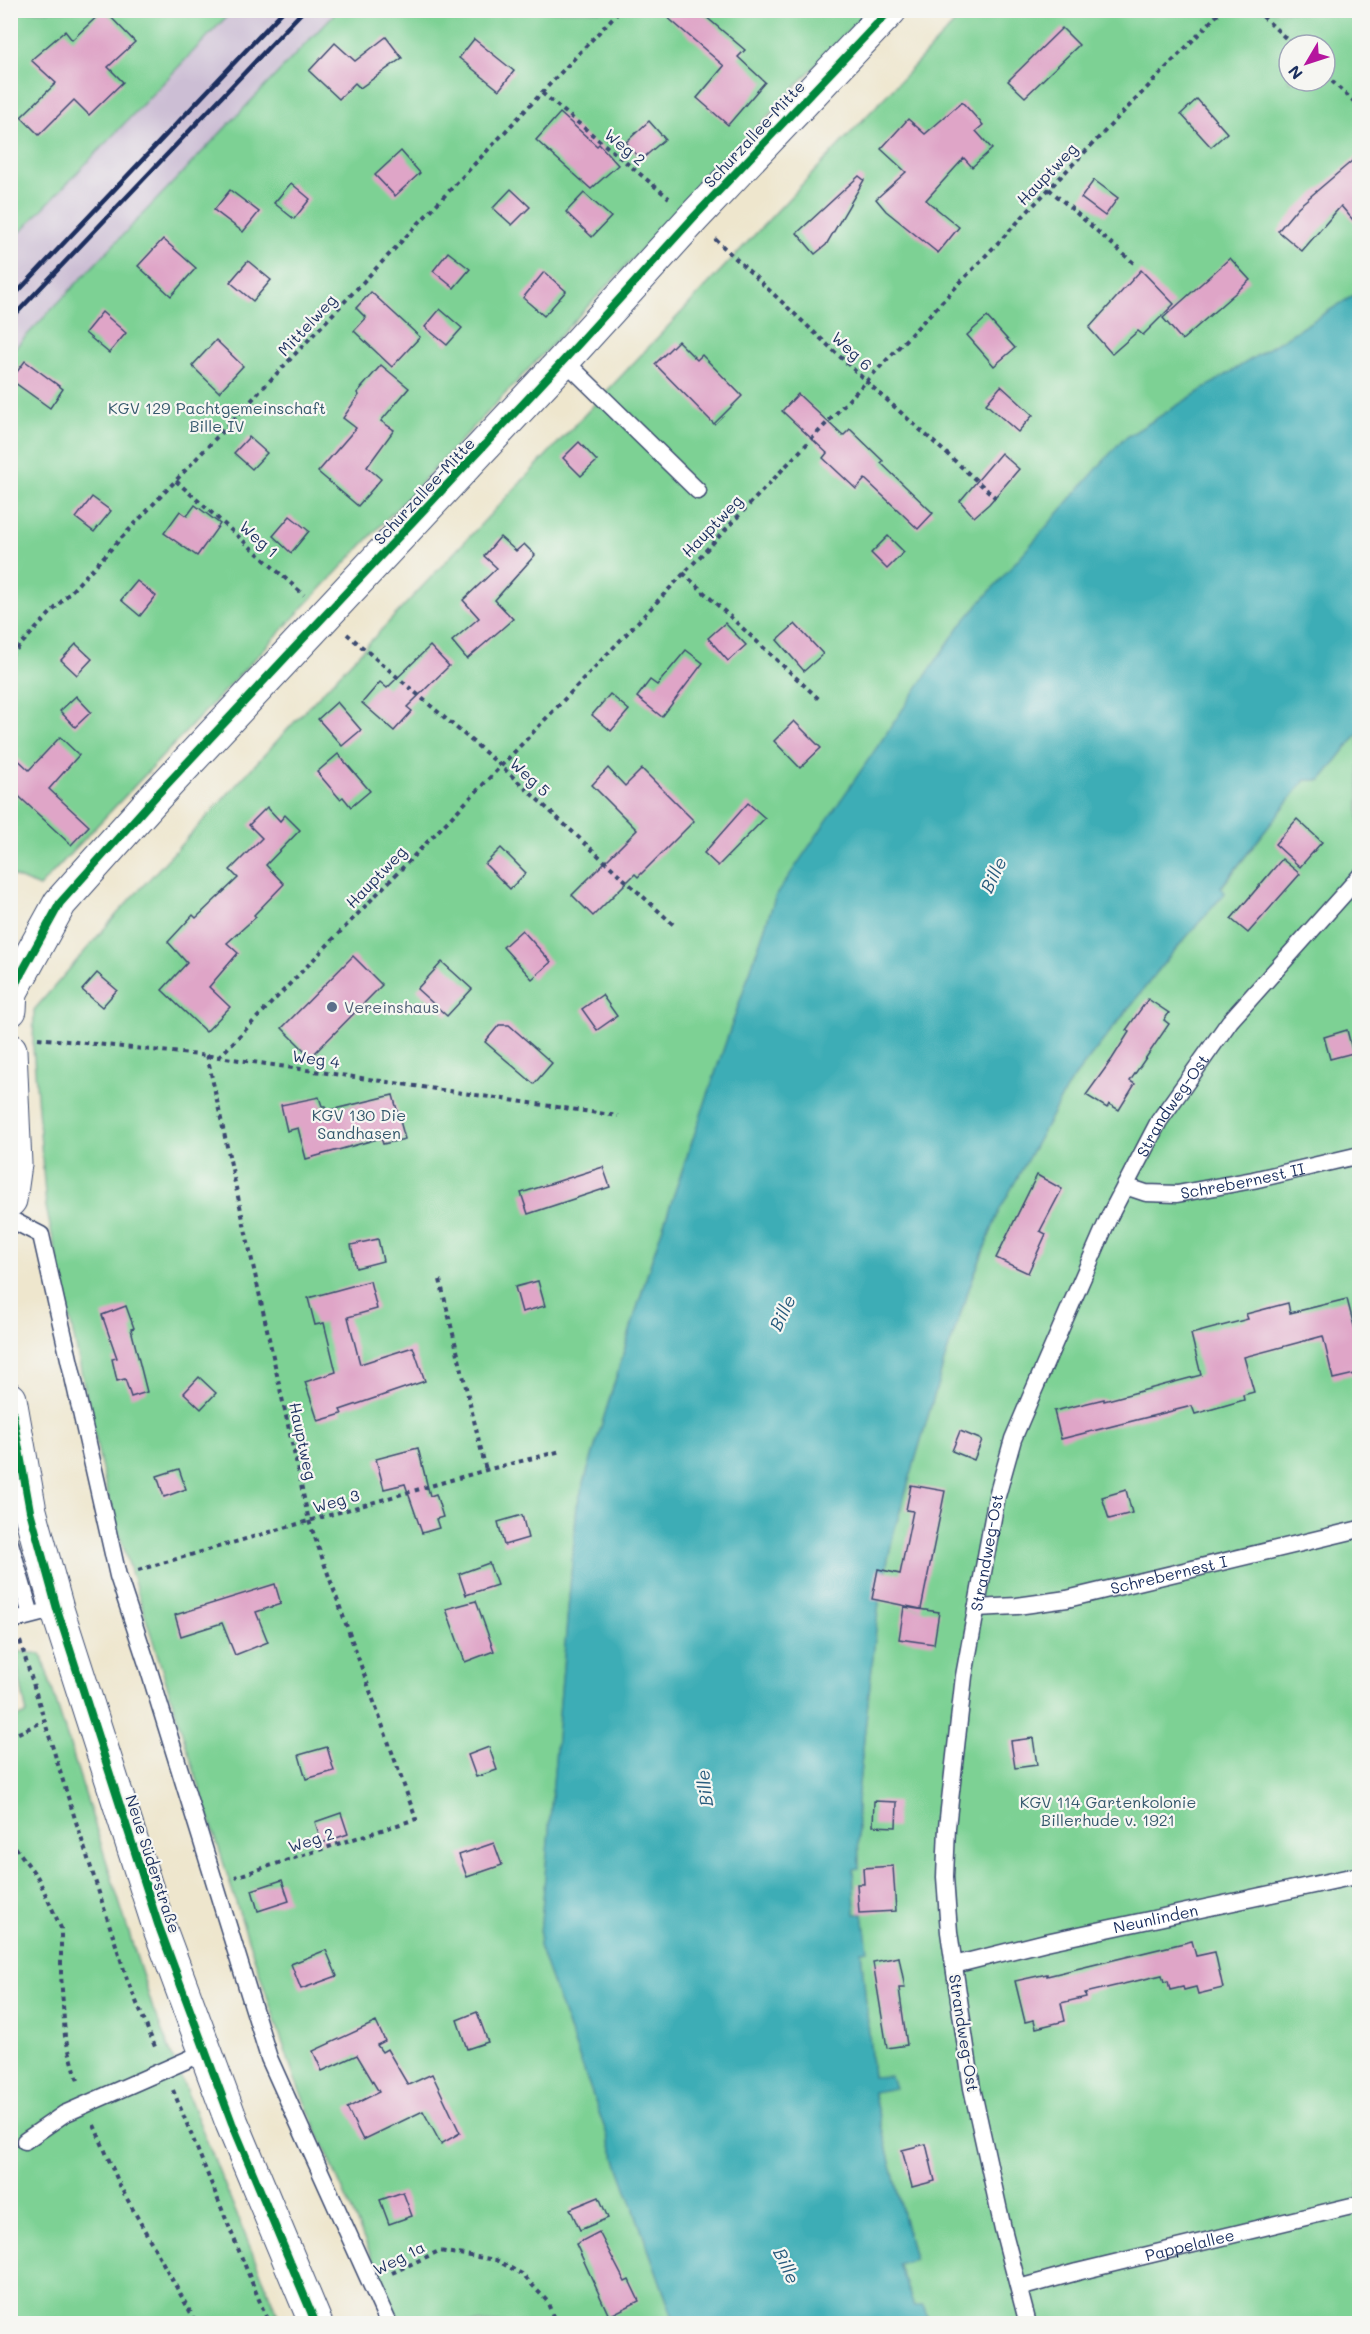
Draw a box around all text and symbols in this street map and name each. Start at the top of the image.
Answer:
north arrow [1277,33,1337,93]
text: N [1283,61,1307,84]
street label: Schurzallee-Mitte [698,76,809,192]
street label: Weg 2 [600,123,650,170]
street label: Hauptweg [1012,138,1082,209]
street label: Mittelweg [273,289,341,360]
street label: Weg 6 [828,327,877,375]
park label: KGV 129 Pachtgemeinschaft Bille IV [108,397,326,436]
street label: Schurzallee-Mitte [368,433,479,549]
street label: Hauptweg [677,490,747,561]
street label: Weg 1 [235,516,283,562]
street label: Weg 5 [506,753,555,801]
street label: Hauptweg [341,841,411,912]
water label: Bille [974,853,1012,896]
place label: Vereinshaus [344,996,439,1017]
marker: Vereinshaus [325,1000,339,1014]
street label: Weg 4 [291,1045,342,1072]
street label: Strandweg-Ost [1131,1050,1213,1160]
park label: KGV 130 Die Sandhasen [312,1104,406,1143]
street label: Schrebernest II [1179,1157,1307,1203]
water label: Bille [763,1291,801,1334]
street label: Hauptweg [285,1400,322,1482]
street label: Weg 3 [310,1484,362,1517]
street label: Strandweg-Ost [965,1492,1007,1613]
street label: Schrebernest I [1108,1550,1229,1598]
water label: Bille [690,1769,718,1808]
park label: KGV 114 Gartenkolonie Billerhude v. 1921 [1020,1791,1196,1830]
street label: Neue Süderstraße [121,1792,186,1936]
street label: Weg 2 [285,1822,337,1857]
street label: Neunlinden [1111,1899,1200,1937]
street label: Strandweg-Ost [945,1973,984,2093]
street label: Pappelallee [1143,2224,1236,2265]
street label: Weg 1a [369,2236,428,2280]
water label: Bille [768,2244,806,2287]

